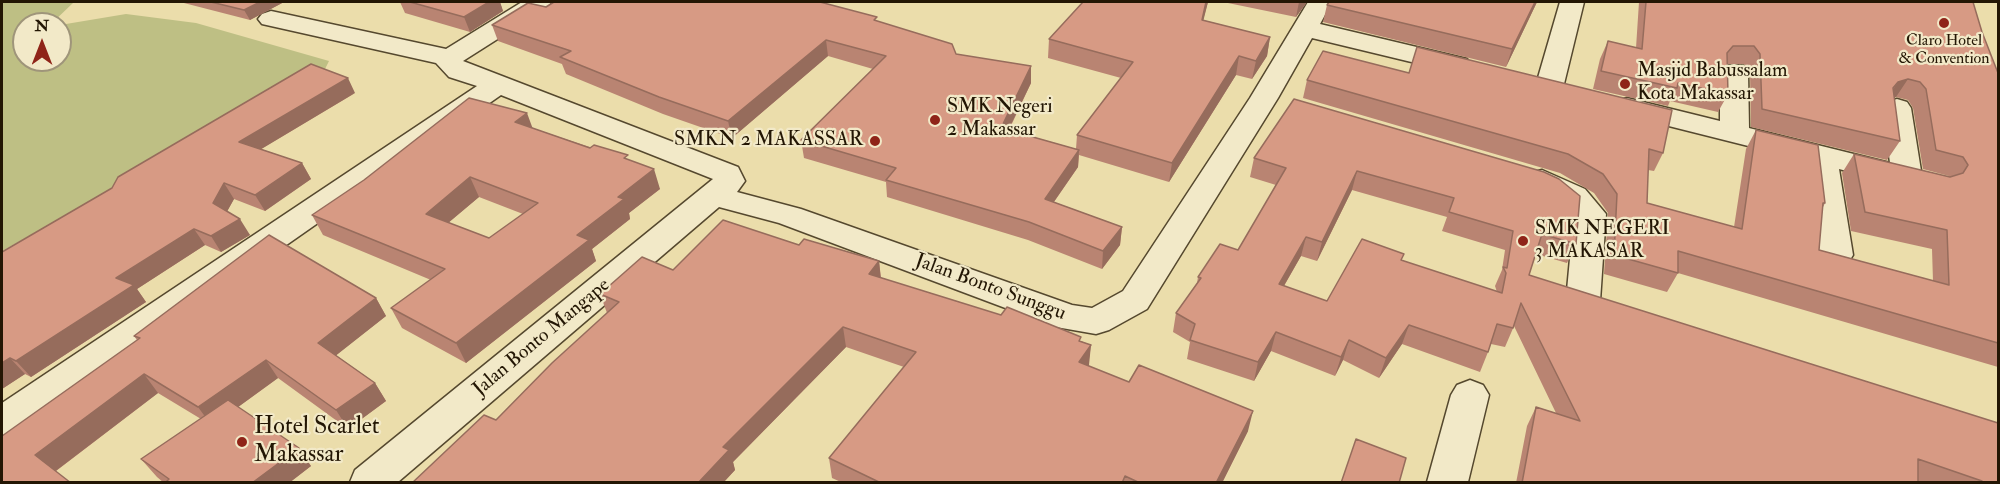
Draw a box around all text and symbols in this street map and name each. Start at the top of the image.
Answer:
north arrow [12,12,72,72]
text: N [35,16,49,36]
marker: Claro Hotel & Convention [1937,16,1951,30]
place label: Claro Hotel & Convention [1898,32,1990,70]
place label: Masjid Babussalam Kota Makassar [1637,60,1787,107]
marker: Masjid Babussalam Kota Makassar [1618,77,1632,91]
place label: SMK Negeri 2 Makassar [947,96,1052,143]
marker: SMK Negeri 2 Makassar [928,113,942,127]
place label: SMKN 2 MAKASSAR [674,129,863,153]
marker: SMKN 2 MAKASSAR [868,134,882,148]
place label: SMK NEGERI 3 MAKASAR [1535,218,1670,265]
marker: SMK NEGERI 3 MAKASAR [1516,234,1530,248]
street label: Jalan Bonto Sunggu [911,250,1069,326]
street label: Jalan Bonto Mangape [469,274,615,402]
place label: Hotel Scarlet Makassar [254,414,380,470]
marker: Hotel Scarlet Makassar [235,435,249,449]

